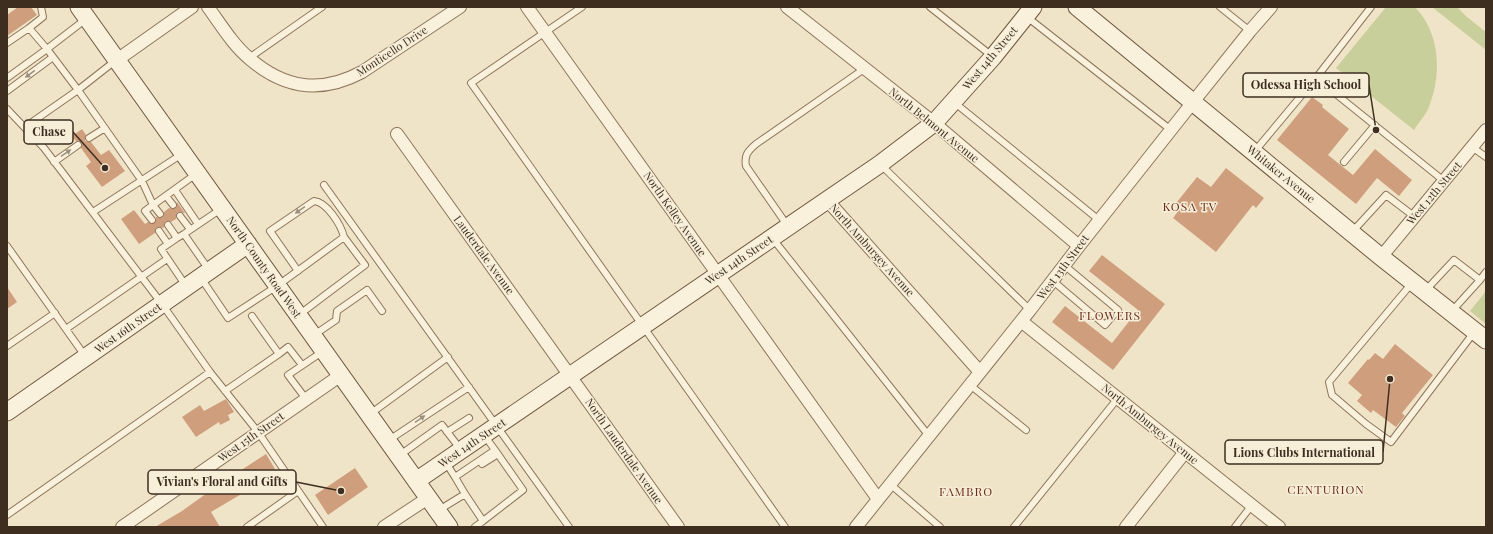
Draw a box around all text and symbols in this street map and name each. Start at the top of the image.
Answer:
street label: Monticello Drive [353,22,431,79]
street label: West 14th Street [958,23,1021,93]
one-way arrow [25,70,35,78]
callout: Odessa High School [1243,73,1369,97]
text: Odessa High School [1251,76,1361,92]
street label: North Belmont Avenue [886,84,983,166]
callout: Chase [24,120,73,144]
text: Chase [32,123,66,139]
street label: Whitaker Avenue [1243,141,1319,206]
one-way arrow [61,149,71,157]
street label: West 12th Street [1402,158,1465,228]
street label: North Kelley Avenue [641,168,710,259]
district label: KOSA TV [1163,198,1217,214]
street label: North Amburgey Avenue [826,200,919,300]
one-way arrow [295,206,306,214]
street label: Lauderdale Avenue [451,212,518,298]
street label: North County Road West [224,213,305,321]
street label: West 14th Street [701,231,775,288]
street label: West 13th Street [1033,231,1092,303]
street label: West 16th Street [90,299,164,357]
district label: FLOWERS [1079,307,1141,323]
street label: North Amburgey Avenue [1099,380,1202,468]
street label: North Lauderdale Avenue [582,395,667,507]
street label: West 15th Street [214,408,287,465]
street label: West 14th Street [434,414,508,471]
one-way arrow [415,415,425,423]
callout: Lions Clubs International [1225,440,1383,464]
text: Lions Clubs International [1233,444,1375,460]
callout: Vivian's Floral and Gifts [148,470,296,494]
text: Vivian's Floral and Gifts [155,473,288,489]
district label: CENTURION [1287,481,1365,497]
district label: FAMBRO [939,483,993,499]

